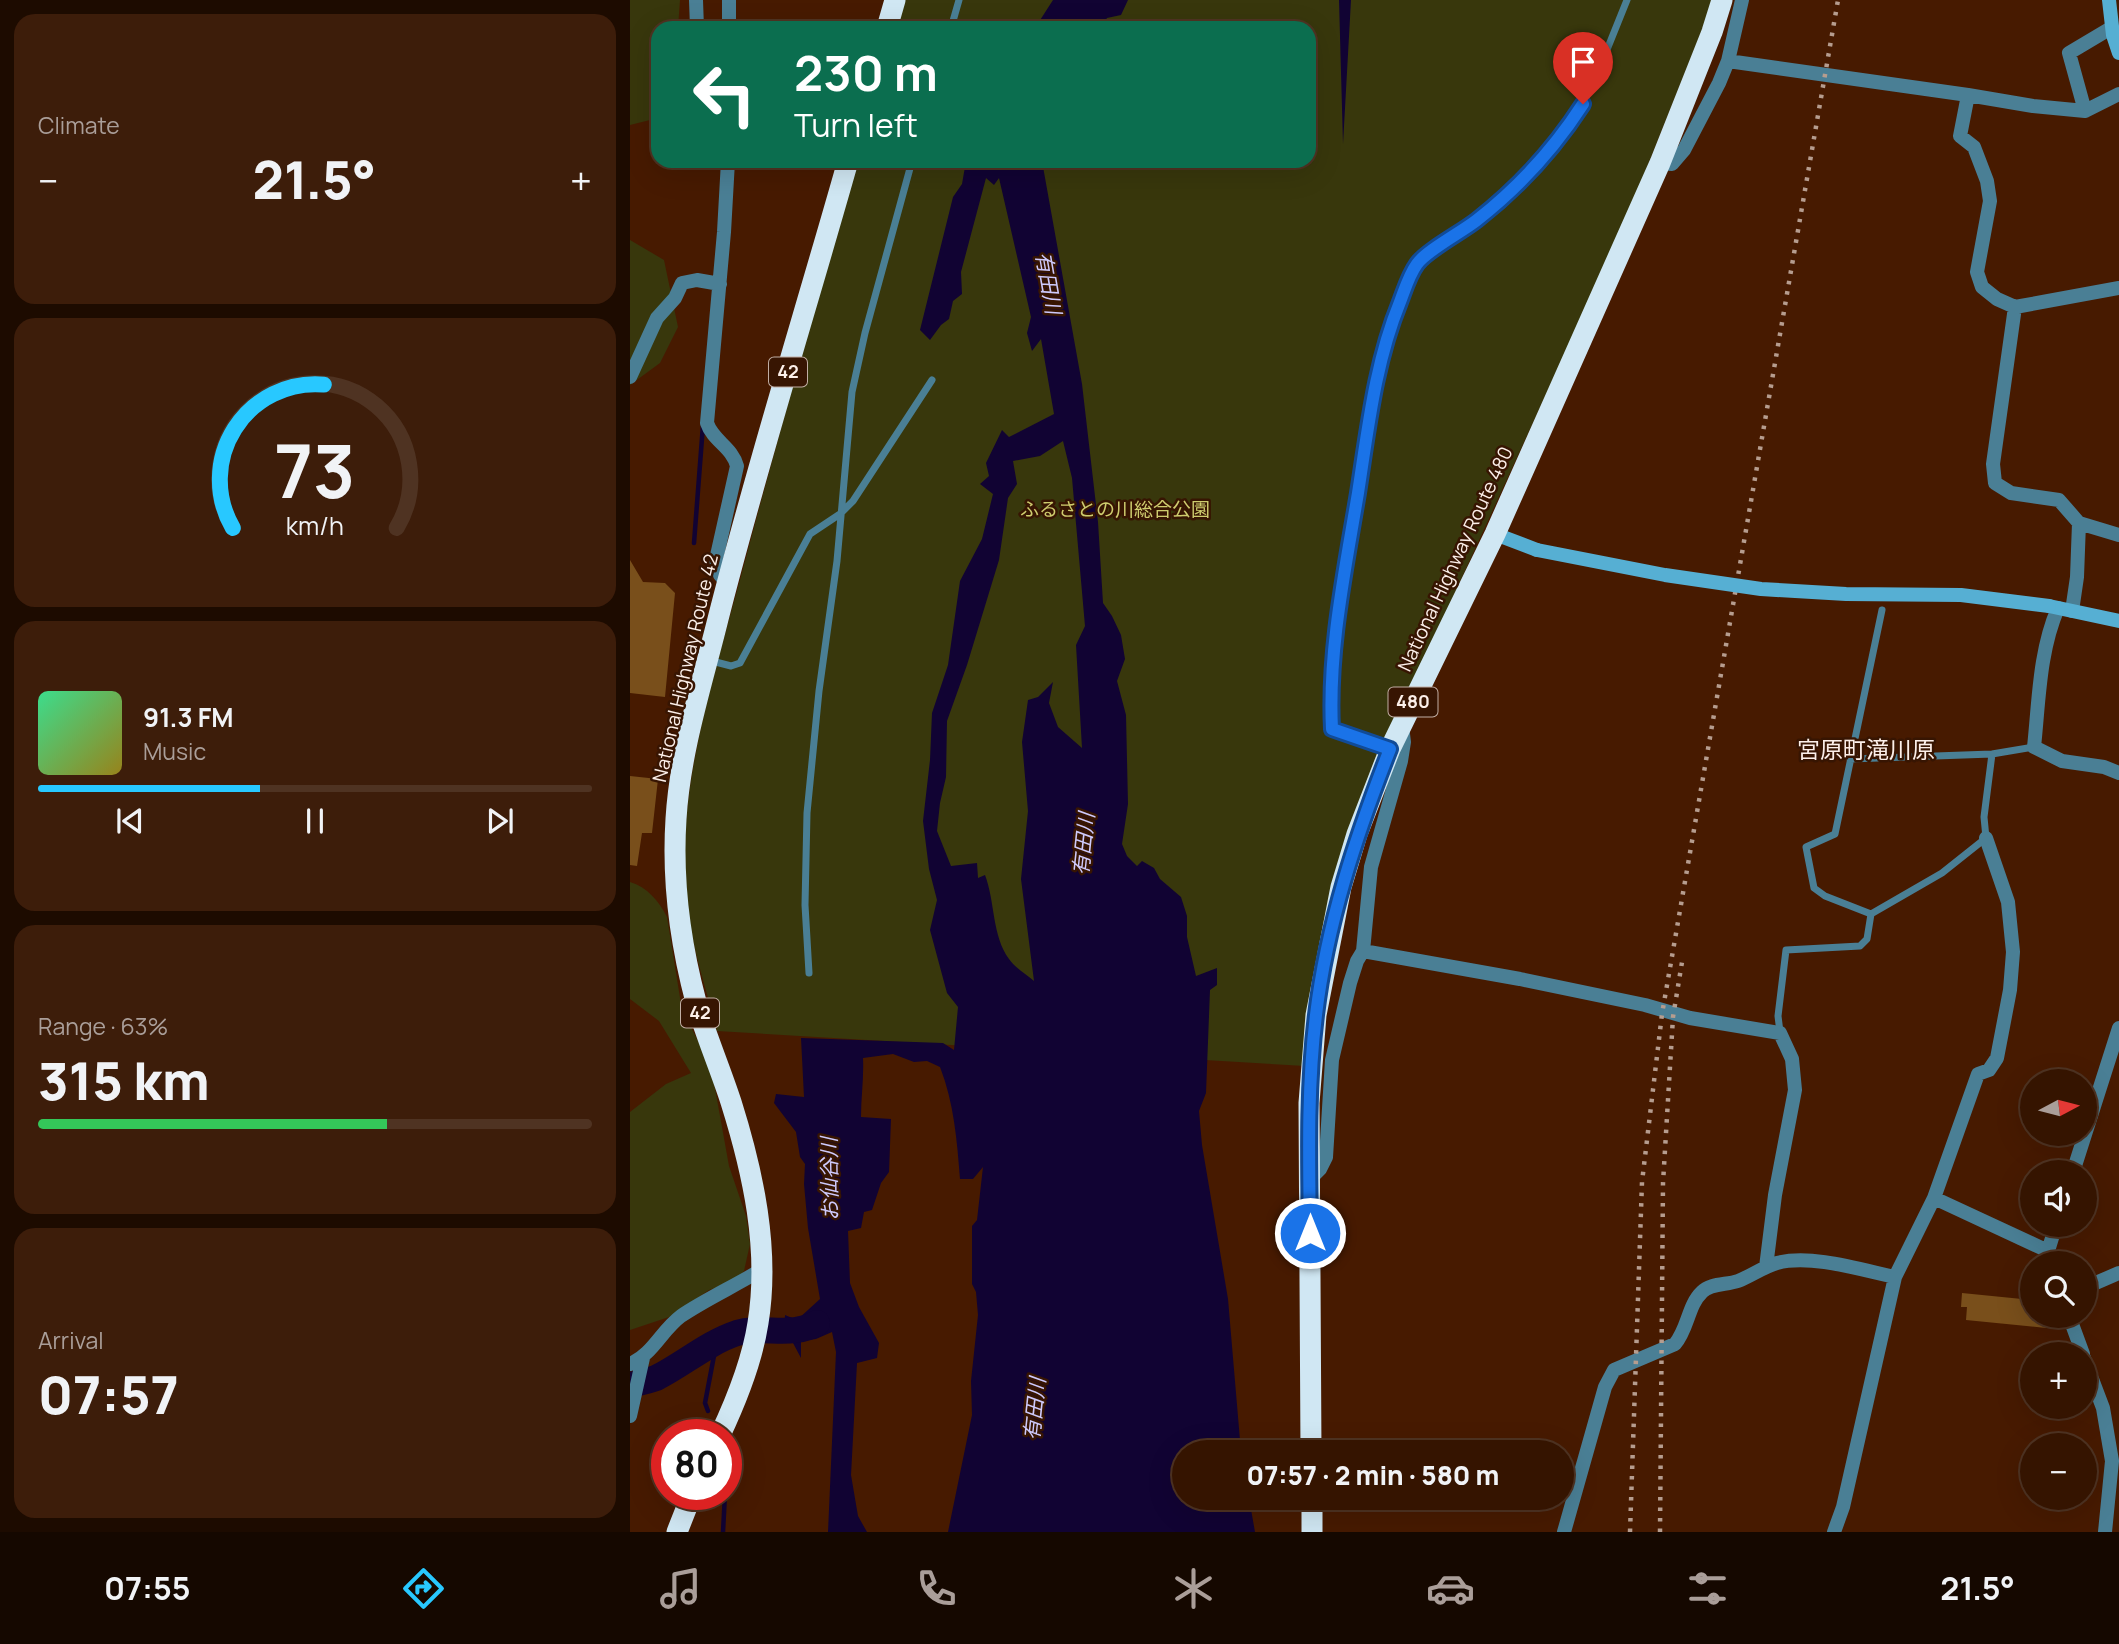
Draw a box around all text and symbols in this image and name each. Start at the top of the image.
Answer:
pin [1553,32,1613,104]
text: 230 m [794,39,938,106]
icon: arrive [1564,43,1602,81]
icon: left [679,49,770,140]
text: Turn left [794,103,918,147]
text: Climate [38,109,120,141]
text: 21.5° [253,144,376,215]
text: − [38,154,59,206]
text: + [570,154,592,206]
water label: 有田川 [1030,249,1069,318]
road number: 42 [769,358,807,386]
text: 73 [274,421,356,521]
street label: National Highway Route 480 [1391,442,1519,676]
park label: ふるさとの川総合公園 [1020,496,1210,522]
text: km/h [286,508,344,543]
street label: National Highway Route 42 [646,551,724,785]
road number: 480 [1388,688,1438,716]
text: 91.3 FM [143,699,234,735]
district label: 宮原町滝川原 [1797,733,1935,765]
text: Music [143,735,206,767]
icon: previous [111,802,149,840]
icon: pause [296,802,334,840]
icon: next [481,802,519,840]
water label: 有田川 [1066,809,1100,877]
road number: 42 [681,998,719,1028]
text: Range · 63% [38,1010,168,1042]
text: 315 km [38,1045,210,1116]
north arrow [2020,1069,2096,1146]
map controls [2020,1069,2097,1510]
water label: お仙谷川 [814,1135,844,1221]
button: sound [2020,1160,2097,1237]
position arrow [1273,1196,1347,1270]
button: search [2020,1251,2097,1328]
text: Arrival [38,1324,104,1356]
button: + [2020,1342,2097,1419]
text: 07:57 [38,1359,179,1430]
water label: 有田川 [1017,1374,1051,1442]
speed limit sign: 80 [651,1419,742,1510]
button: − [2020,1433,2097,1510]
text: 07:57 · 2 min · 580 m [1247,1457,1499,1493]
icon: directions [399,1564,448,1613]
icon: music [656,1564,705,1613]
icon: phone [912,1564,961,1613]
icon: climate [1169,1564,1218,1613]
icon: car [1426,1564,1475,1613]
icon: filters [1683,1564,1732,1613]
text: 07:55 [104,1566,191,1610]
text: 21.5° [1940,1566,2015,1610]

